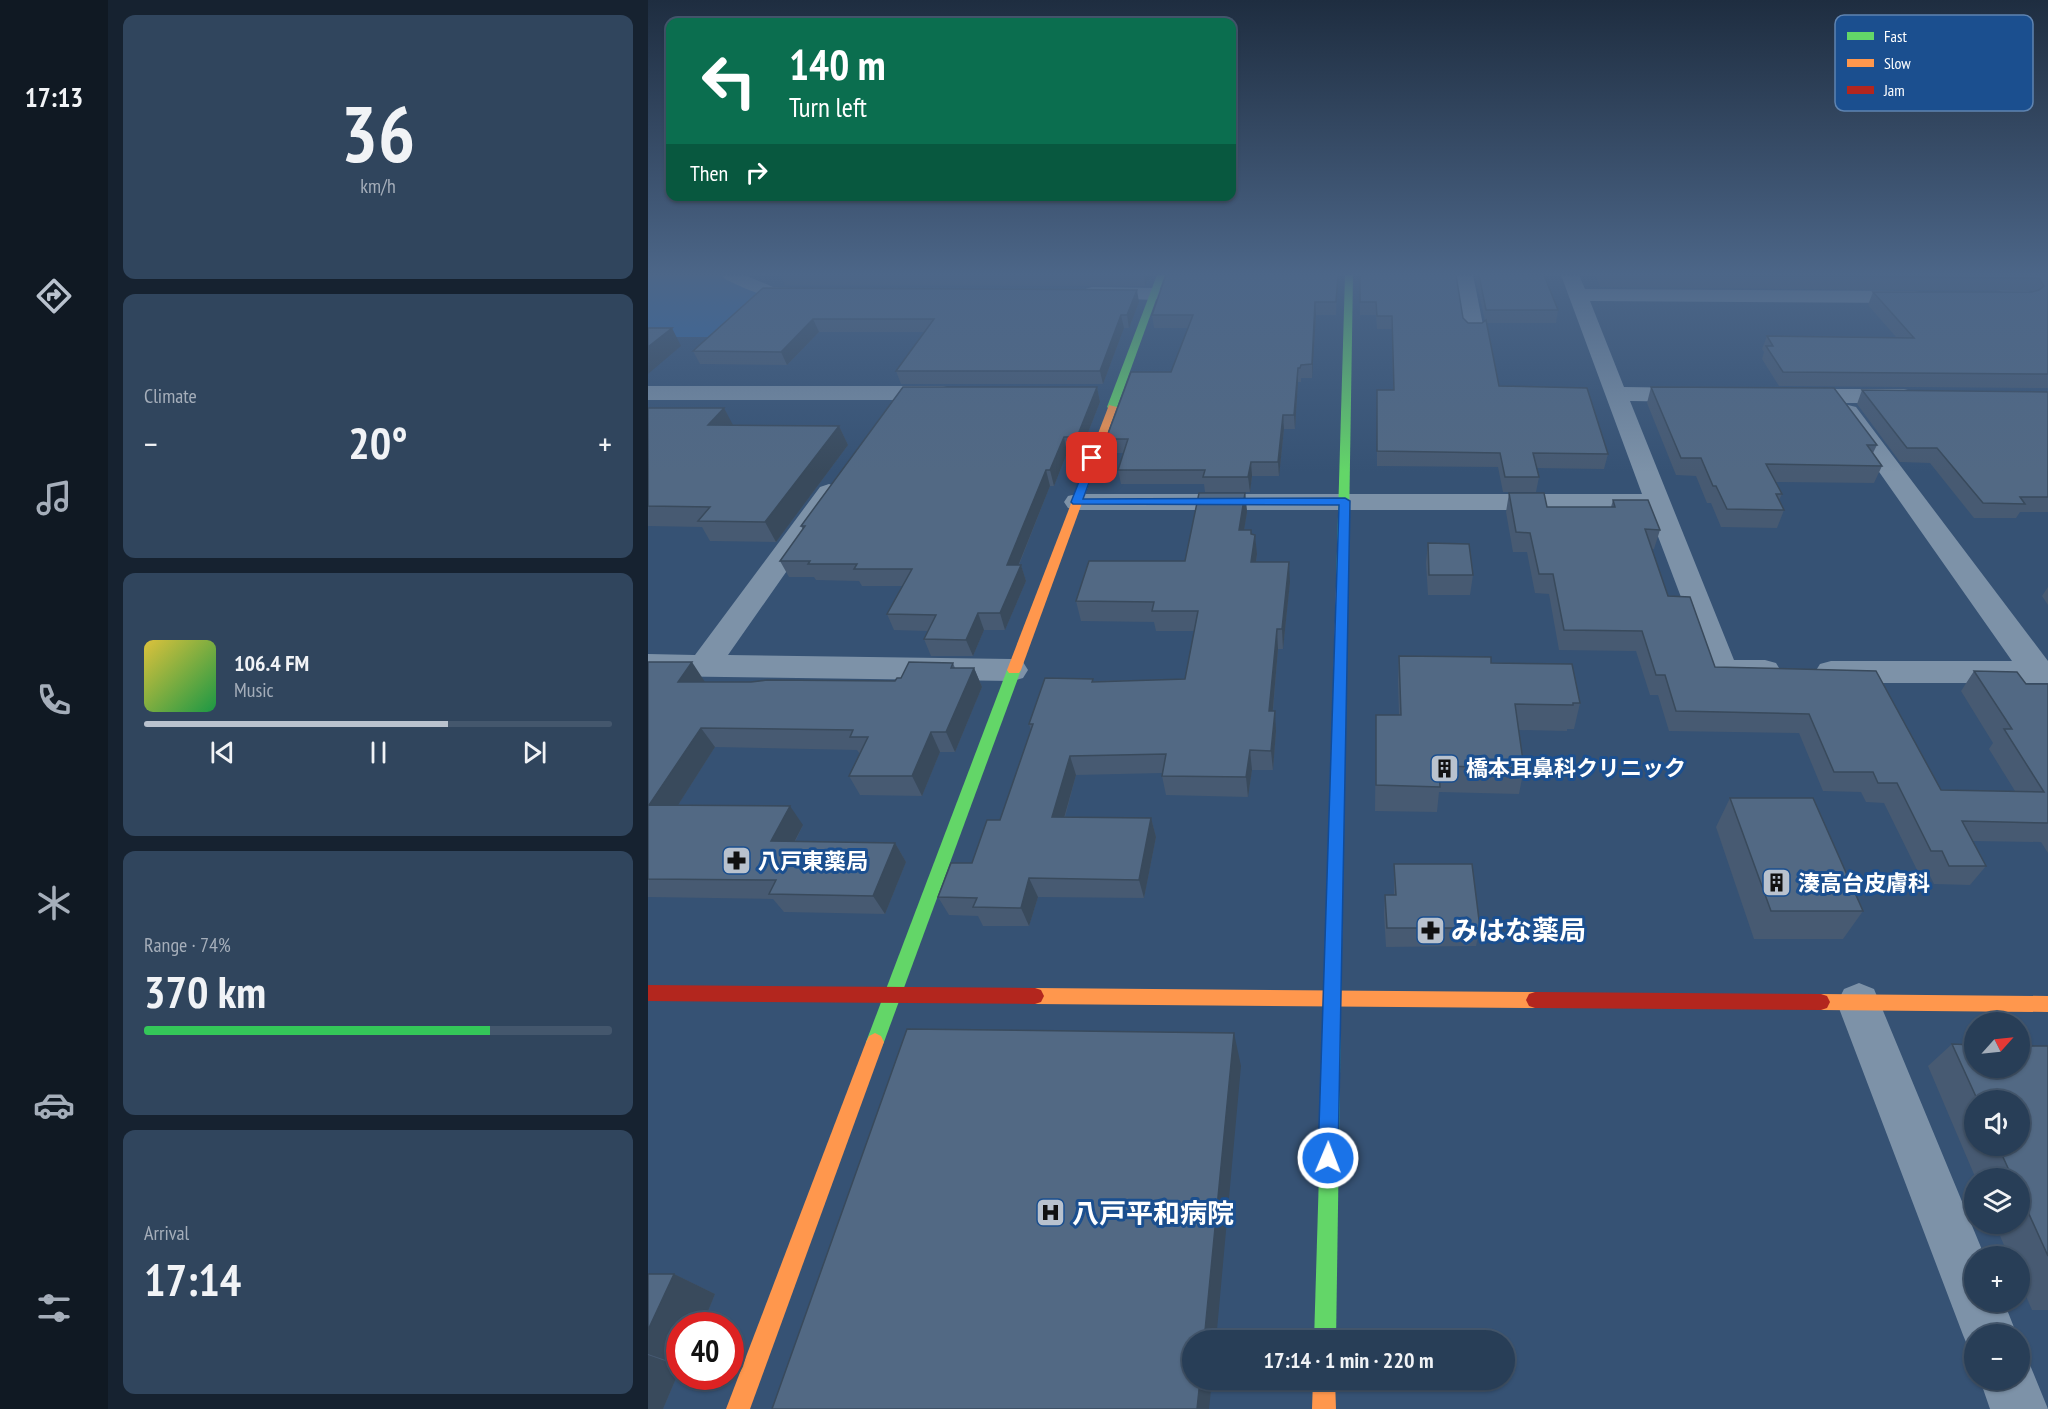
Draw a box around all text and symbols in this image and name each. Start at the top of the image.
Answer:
legend [1835,15,2033,111]
text: Fast [1884,26,1907,46]
text: 140 m [789,37,886,92]
icon: left [690,42,768,120]
text: Slow [1884,53,1911,73]
text: 17:13 [25,80,83,114]
text: Jam [1883,80,1905,100]
text: 36 [341,83,415,184]
text: Turn left [789,90,867,124]
icon: right [740,156,773,189]
text: Then [690,159,728,187]
text: km/h [360,173,396,199]
icon: directions [33,275,75,317]
text: Climate [144,383,197,409]
text: 20° [348,413,408,471]
text: − [144,422,158,465]
text: + [598,422,612,465]
pin [1066,432,1117,483]
icon: arrive [1075,441,1108,474]
icon: music [33,477,75,519]
text: 106.4 FM [234,649,309,677]
text: Music [234,677,274,703]
icon: phone [33,679,75,721]
icon: previous [206,736,239,769]
icon: pause [362,736,395,769]
icon: next [518,736,551,769]
building icon: 橋本耳鼻科クリニック [1429,752,1461,784]
place label: 橋本耳鼻科クリニック [1466,754,1686,782]
pharmacy icon: 八戸東薬局 [721,845,753,877]
place label: 八戸東薬局 [758,847,868,875]
building icon: 湊高台皮膚科 [1761,867,1793,899]
place label: 湊高台皮膚科 [1798,869,1930,897]
icon: climate [33,882,75,924]
place label: みはな薬局 [1451,913,1586,947]
pharmacy icon: みはな薬局 [1414,914,1446,946]
text: Range · 74% [144,932,231,958]
text: 370 km [144,962,266,1020]
north arrow [1964,1012,2030,1078]
map controls [1964,1012,2030,1390]
icon: car [33,1084,75,1126]
button: sound [1964,1090,2030,1156]
position arrow [1296,1126,1360,1190]
button: layers [1964,1168,2030,1234]
place label: 八戸平和病院 [1072,1196,1234,1230]
hospital icon: 八戸平和病院 [1035,1197,1067,1229]
text: Arrival [144,1220,189,1246]
button: + [1964,1246,2030,1312]
text: 17:14 [144,1250,241,1308]
icon: filters [33,1287,75,1329]
speed limit sign: 40 [666,1312,744,1390]
button: − [1964,1324,2030,1390]
text: 17:14 · 1 min · 220 m [1263,1346,1434,1374]

